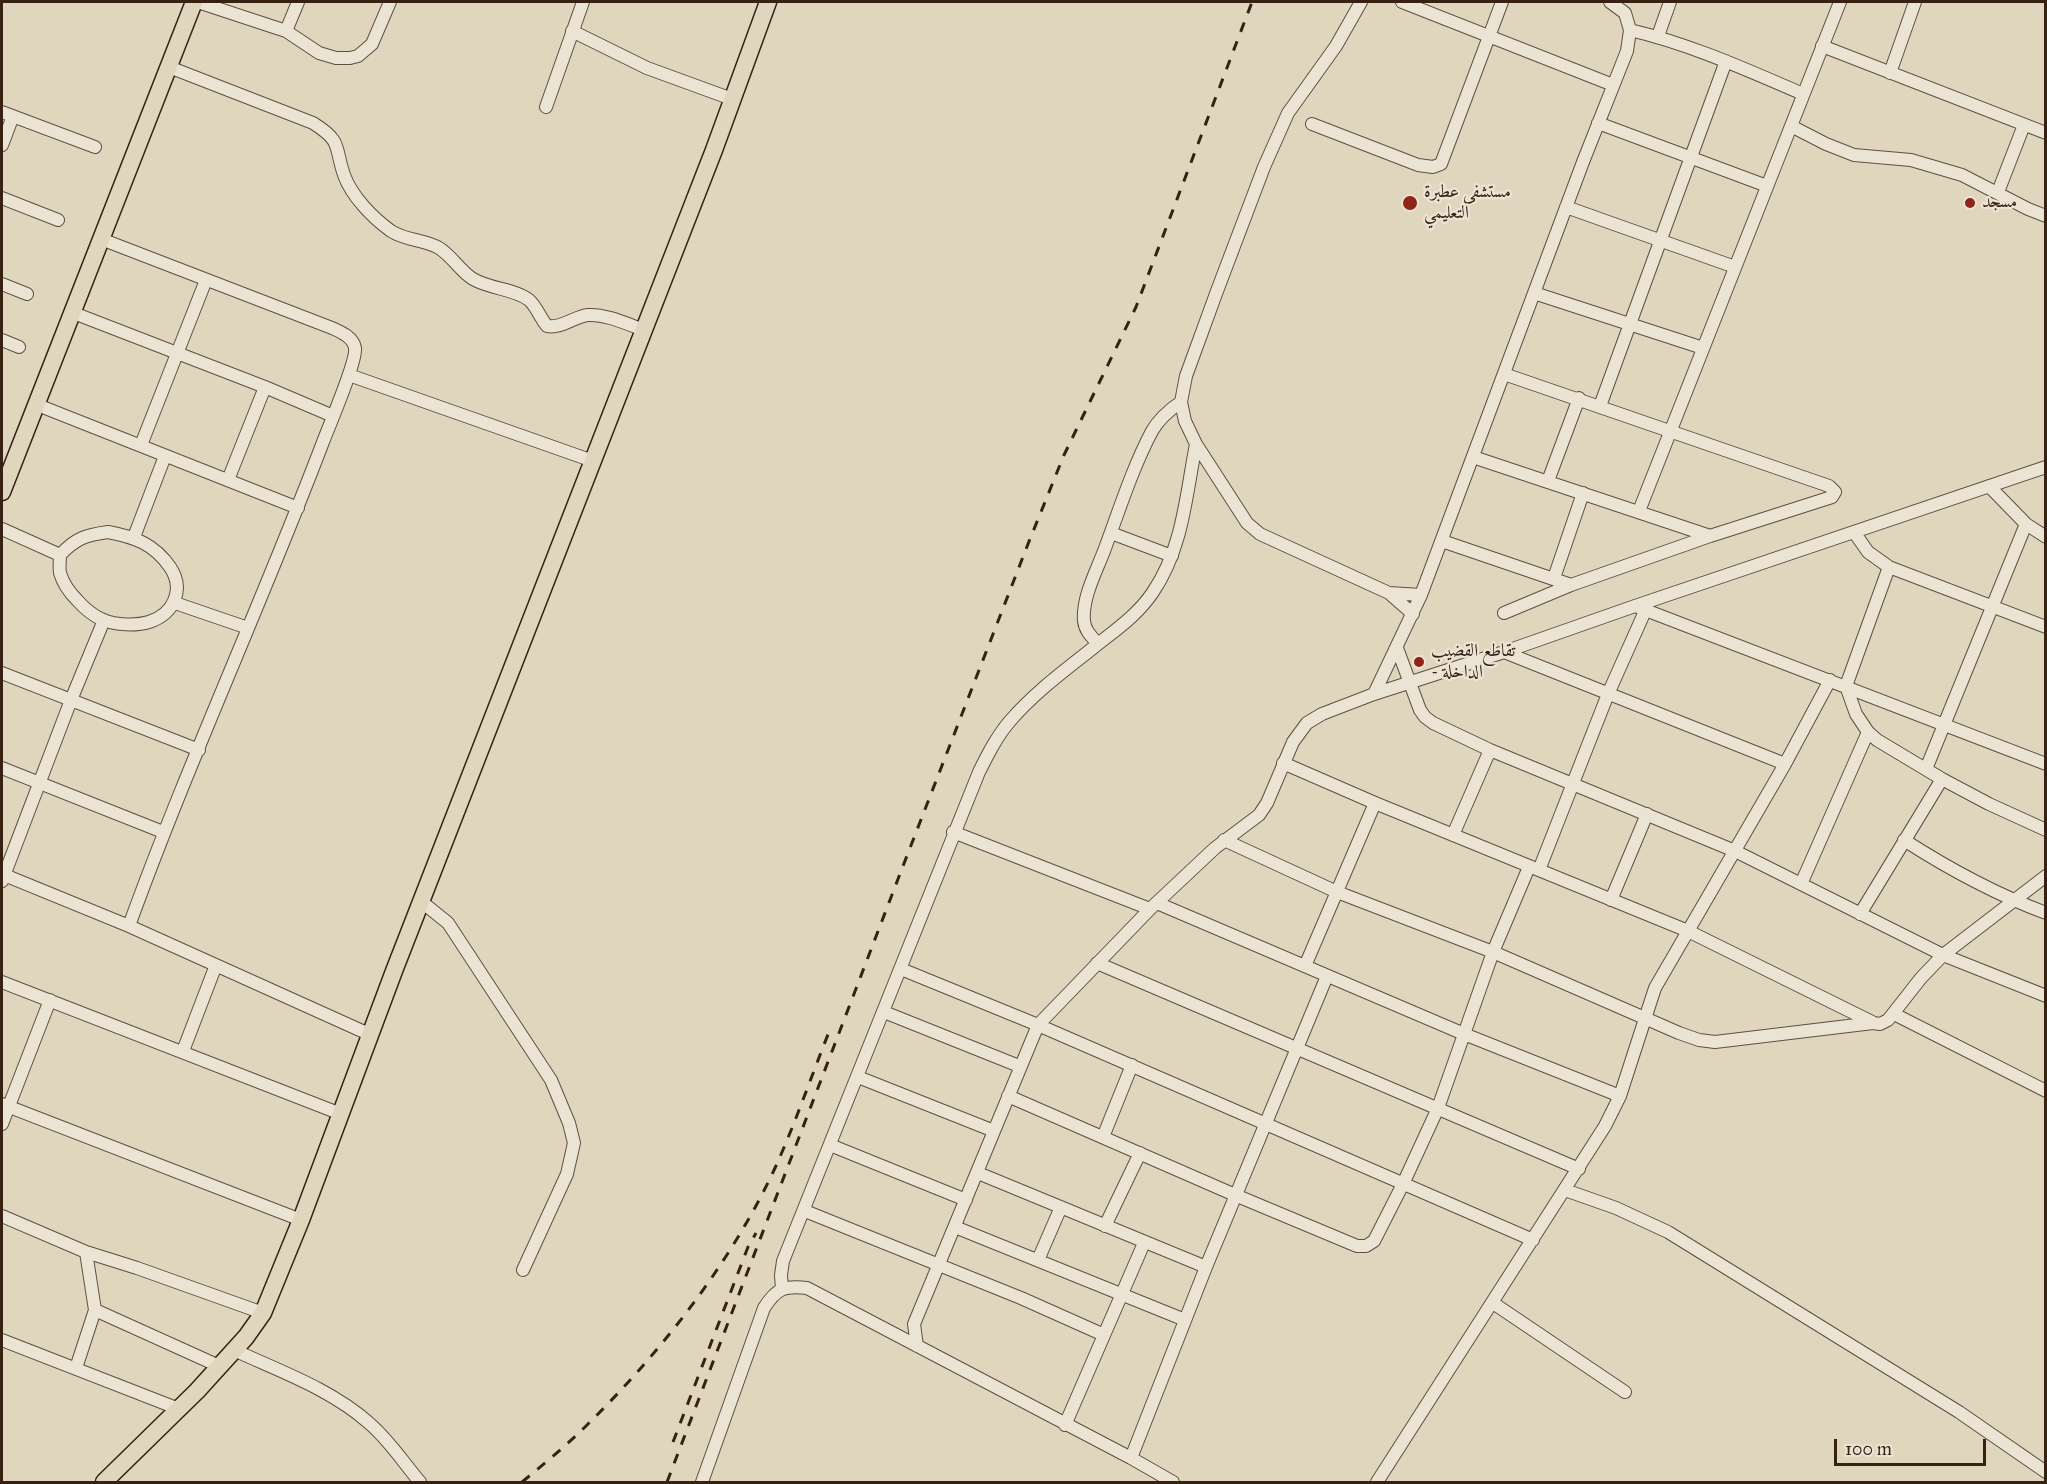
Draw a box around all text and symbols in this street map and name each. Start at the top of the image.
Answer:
place label: مستشفى عطبرة التعليمي [1424,182,1511,224]
place label: مسجد [1982,192,2017,214]
marker: مستشفى عطبرة التعليمي [1401,194,1419,212]
marker: مسجد [1963,196,1977,210]
place label: تقاطع القضيب - الداخلة [1431,641,1515,684]
marker: تقاطع القضيب - الداخلة [1412,655,1426,669]
scale bar [1837,1427,1988,1465]
text: 100 m [1845,1438,1892,1460]

